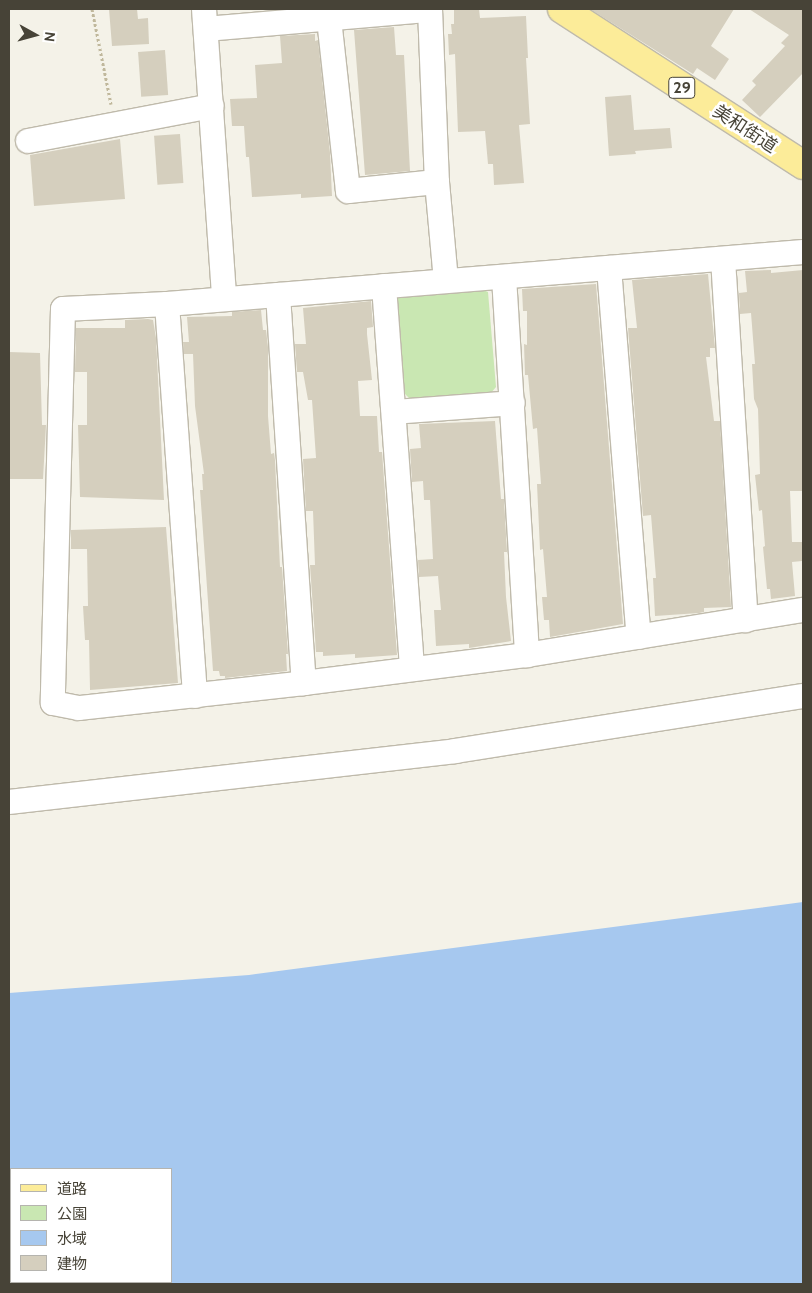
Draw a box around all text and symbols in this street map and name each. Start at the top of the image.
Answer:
north arrow [10,10,60,60]
text: N [40,31,59,43]
road number: 29 [668,75,696,102]
street label: 美和街道 [709,100,781,158]
legend [10,1168,172,1283]
text: 道路 [57,1180,87,1198]
text: 公園 [57,1205,87,1223]
text: 水域 [57,1230,87,1248]
text: 建物 [57,1255,87,1273]

